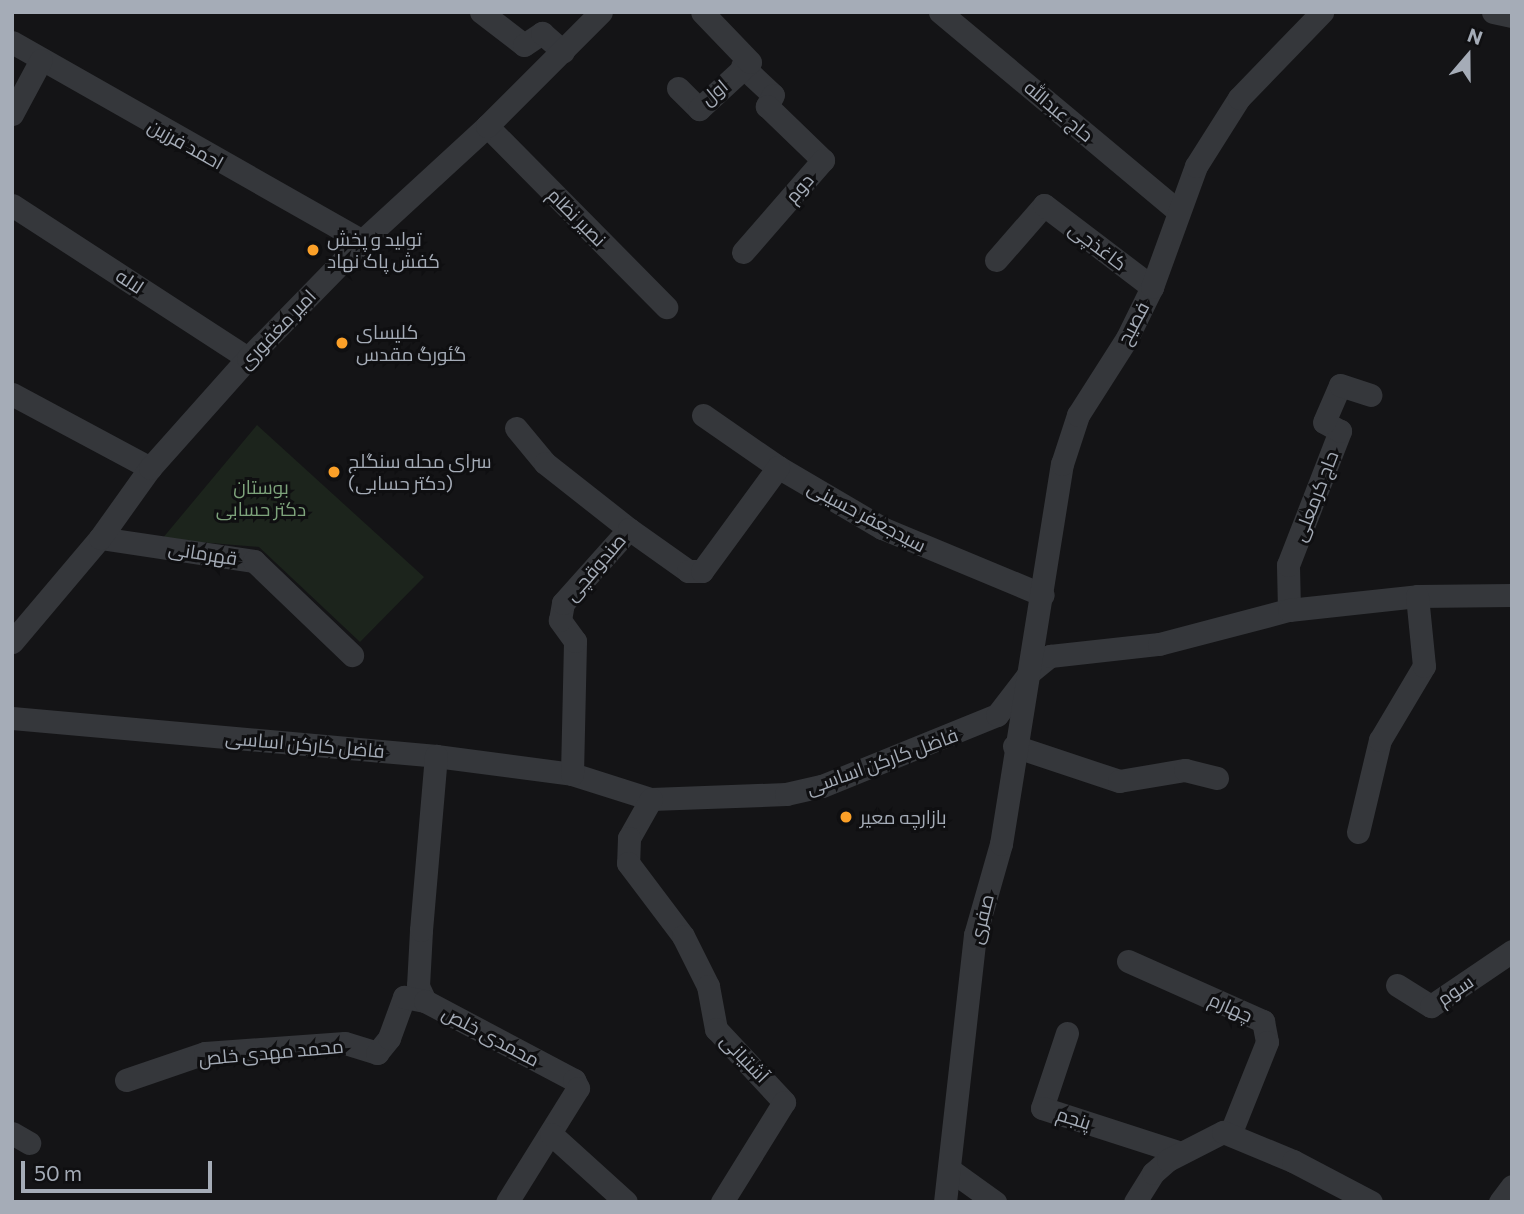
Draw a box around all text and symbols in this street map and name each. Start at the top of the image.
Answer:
north arrow [1433,21,1503,91]
text: N [1465,23,1486,49]
street label: اول [696,74,732,110]
street label: حاج عبدالله [1020,76,1098,146]
street label: احمد فرزین [144,114,228,174]
street label: دوم [780,169,818,207]
street label: نصیر نظام [543,183,611,251]
street label: کاغذچی [1065,217,1131,275]
place label: تولید و پخش کفش پاک نهاد [327,228,440,272]
marker: تولید و پخش کفش پاک نهاد [305,242,321,258]
street label: لاله [112,264,148,298]
street label: امیر مغفوری [233,285,321,373]
street label: فصیح [1112,298,1154,348]
place label: کلیسای گئورگ مقدس [356,321,466,365]
marker: کلیسای گئورگ مقدس [334,335,350,351]
street label: حاج کرمعلی [1287,447,1343,545]
place label: سرای محله سنگلج (دکتر حسابی) [348,450,491,494]
marker: سرای محله سنگلج (دکتر حسابی) [326,464,342,480]
street label: سیدجعفر حسینی [804,475,930,557]
park label: بوستان دکتر حسابی [216,476,306,520]
street label: صندوقچی [560,529,630,605]
street label: قهرمانی [167,536,239,570]
street label: فاضل کارکن اساسی [803,723,961,799]
street label: فاضل کارکن اساسی [224,726,386,762]
place label: بازارچه معیر [860,806,947,828]
marker: بازارچه معیر [838,809,854,825]
street label: صفری [964,892,998,946]
street label: سوم [1433,970,1477,1010]
street label: چهارم [1206,987,1256,1027]
street label: محمدی خلص [438,1001,544,1071]
street label: آشتیانی [716,1029,774,1087]
street label: محمد مهدی خلص [198,1034,344,1070]
street label: پنجم [1054,1102,1094,1134]
scale bar [24,1148,215,1192]
text: 50 m [34,1160,82,1185]

